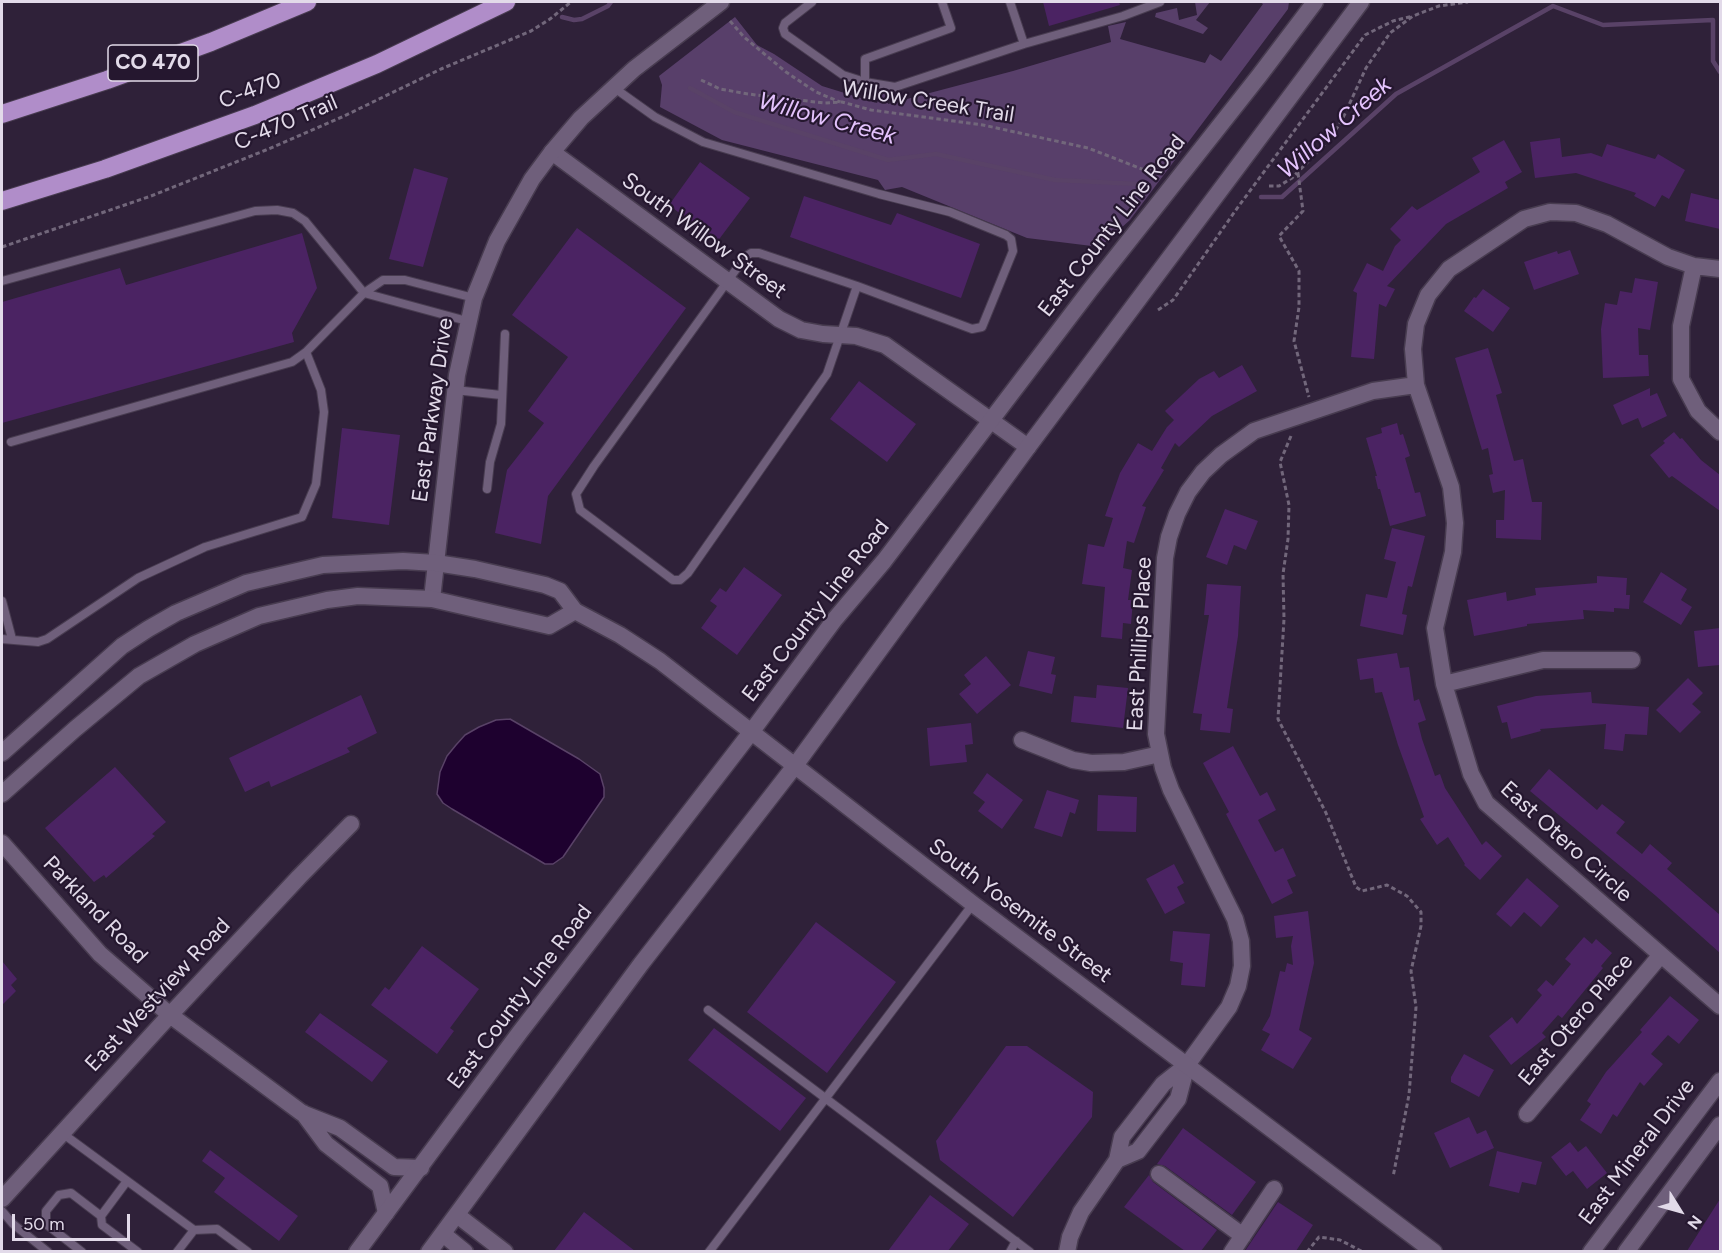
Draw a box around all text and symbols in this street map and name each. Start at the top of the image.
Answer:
road number: CO 470 [108,45,198,81]
street label: C-470 [215,67,285,115]
water label: Willow Creek [1272,71,1398,185]
street label: Willow Creek Trail [840,75,1016,129]
water label: Willow Creek [755,87,899,151]
street label: C-470 Trail [230,89,342,157]
street label: East County Line Road [1033,130,1191,322]
street label: South Willow Street [616,167,792,305]
street label: East Parkway Drive [407,316,459,504]
street label: East County Line Road [737,515,895,707]
street label: East Phillips Place [1122,556,1158,732]
street label: East Otero Circle [1495,776,1637,908]
street label: South Yosemite Street [923,833,1117,989]
street label: Parkland Road [37,851,153,969]
street label: East County Line Road [442,900,598,1094]
street label: East Westview Road [80,913,236,1077]
street label: East Otero Place [1513,949,1639,1091]
street label: East Mineral Drive [1573,1074,1701,1230]
north arrow [1650,1181,1710,1241]
scale bar [15,1202,134,1240]
text: N [1683,1211,1706,1233]
text: 50 m [23,1213,65,1235]

